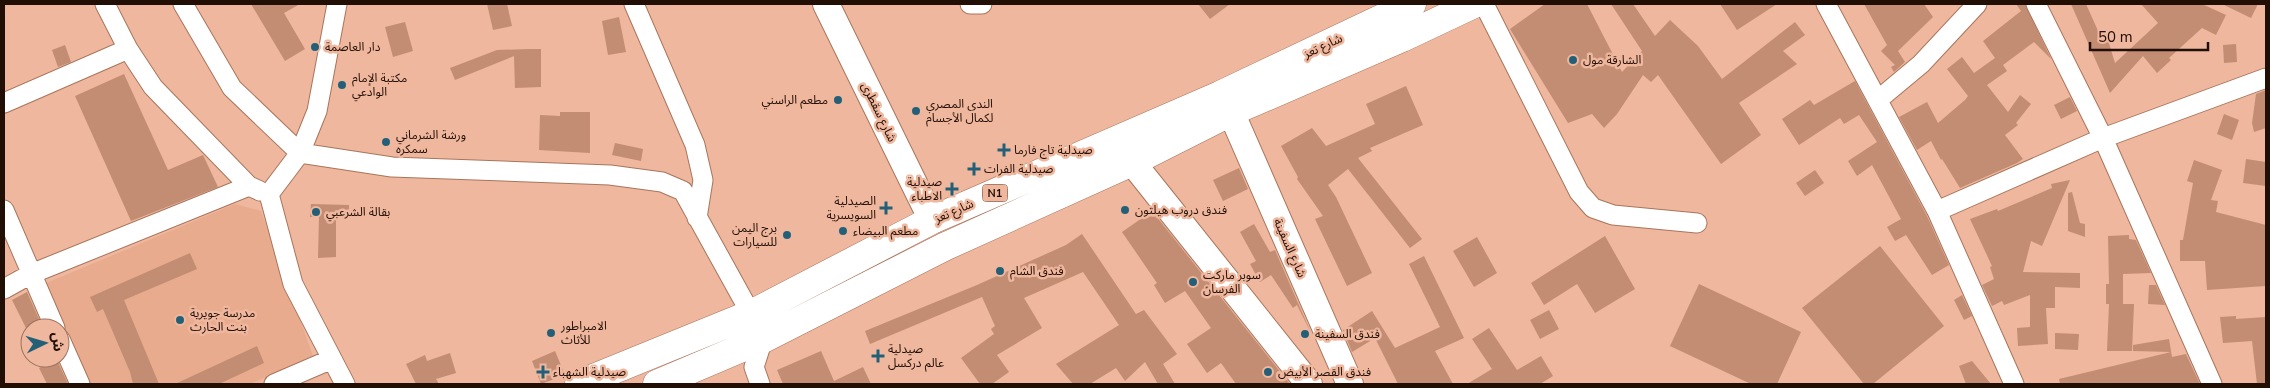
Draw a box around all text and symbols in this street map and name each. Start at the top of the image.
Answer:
scale bar [2090,20,2208,52]
text: 50 m [2098,27,2133,47]
street label: شارع تعز [1300,30,1345,63]
place label: دار العاصمة [325,39,381,55]
marker: دار العاصمة [309,41,321,53]
place label: الشارقة مول [1583,52,1641,68]
marker: الشارقة مول [1567,54,1579,66]
place label: مكتبة الإمام الوادعي [352,70,407,102]
marker: مكتبة الإمام الوادعي [336,79,348,91]
street label: شارع سقطرى [857,80,900,145]
place label: مطعم الراسني [761,92,828,110]
marker: مطعم الراسني [832,94,844,106]
place label: الندي المصري لكمال الأجسام [926,96,993,127]
marker: الندي المصري لكمال الأجسام [910,105,922,117]
place label: ورشة الشرماني سمكره [396,127,466,157]
marker: ورشة الشرماني سمكره [380,136,392,148]
place label: صيدلية تاج فارما [1014,142,1093,159]
marker: صيدلية تاج فارما [998,144,1010,156]
place label: صيدلية الفرات [984,161,1054,177]
marker: صيدلية الفرات [968,163,980,175]
place label: صيدلية الاطباء [907,174,942,204]
marker: صيدلية الاطباء [946,183,958,195]
road number: N1 [982,184,1008,202]
place label: الصيدلية السويسرية [827,193,876,223]
street label: شارع تعز [931,195,976,228]
marker: الصيدلية السويسرية [880,202,892,214]
place label: فندق دروب هيلتون [1135,202,1227,218]
place label: بقالة الشرعبي [326,204,390,222]
marker: فندق دروب هيلتون [1119,204,1131,216]
marker: بقالة الشرعبي [310,206,322,218]
street label: شارع السفينة [1269,216,1310,280]
place label: برج اليمن للسيارات [732,220,777,250]
place label: مطعم البيضاء [853,223,918,240]
marker: مطعم البيضاء [837,225,849,237]
marker: برج اليمن للسيارات [781,229,793,241]
place label: فندق الشام [1010,263,1064,280]
marker: فندق الشام [994,265,1006,277]
place label: سوبر ماركت الفرسان [1203,267,1261,297]
marker: سوبر ماركت الفرسان [1187,276,1199,288]
place label: مدرسة جويرية بنت الحارث [190,305,255,335]
marker: مدرسة جويرية بنت الحارث [174,314,186,326]
north arrow [20,318,70,368]
place label: الامبراطور للأثاث [560,318,607,348]
place label: فندق السفينة [1315,326,1380,342]
marker: الامبراطور للأثاث [545,327,557,339]
marker: فندق السفينة [1299,328,1311,340]
text: ش [47,332,68,352]
place label: صيدلية عالم دركسل [888,341,944,372]
marker: صيدلية عالم دركسل [872,350,884,362]
place label: صيدلية الشهباء [553,364,626,380]
place label: فندق القصر الأبيض [1278,364,1371,380]
marker: صيدلية الشهباء [537,366,549,378]
marker: فندق القصر الأبيض [1262,366,1274,378]

